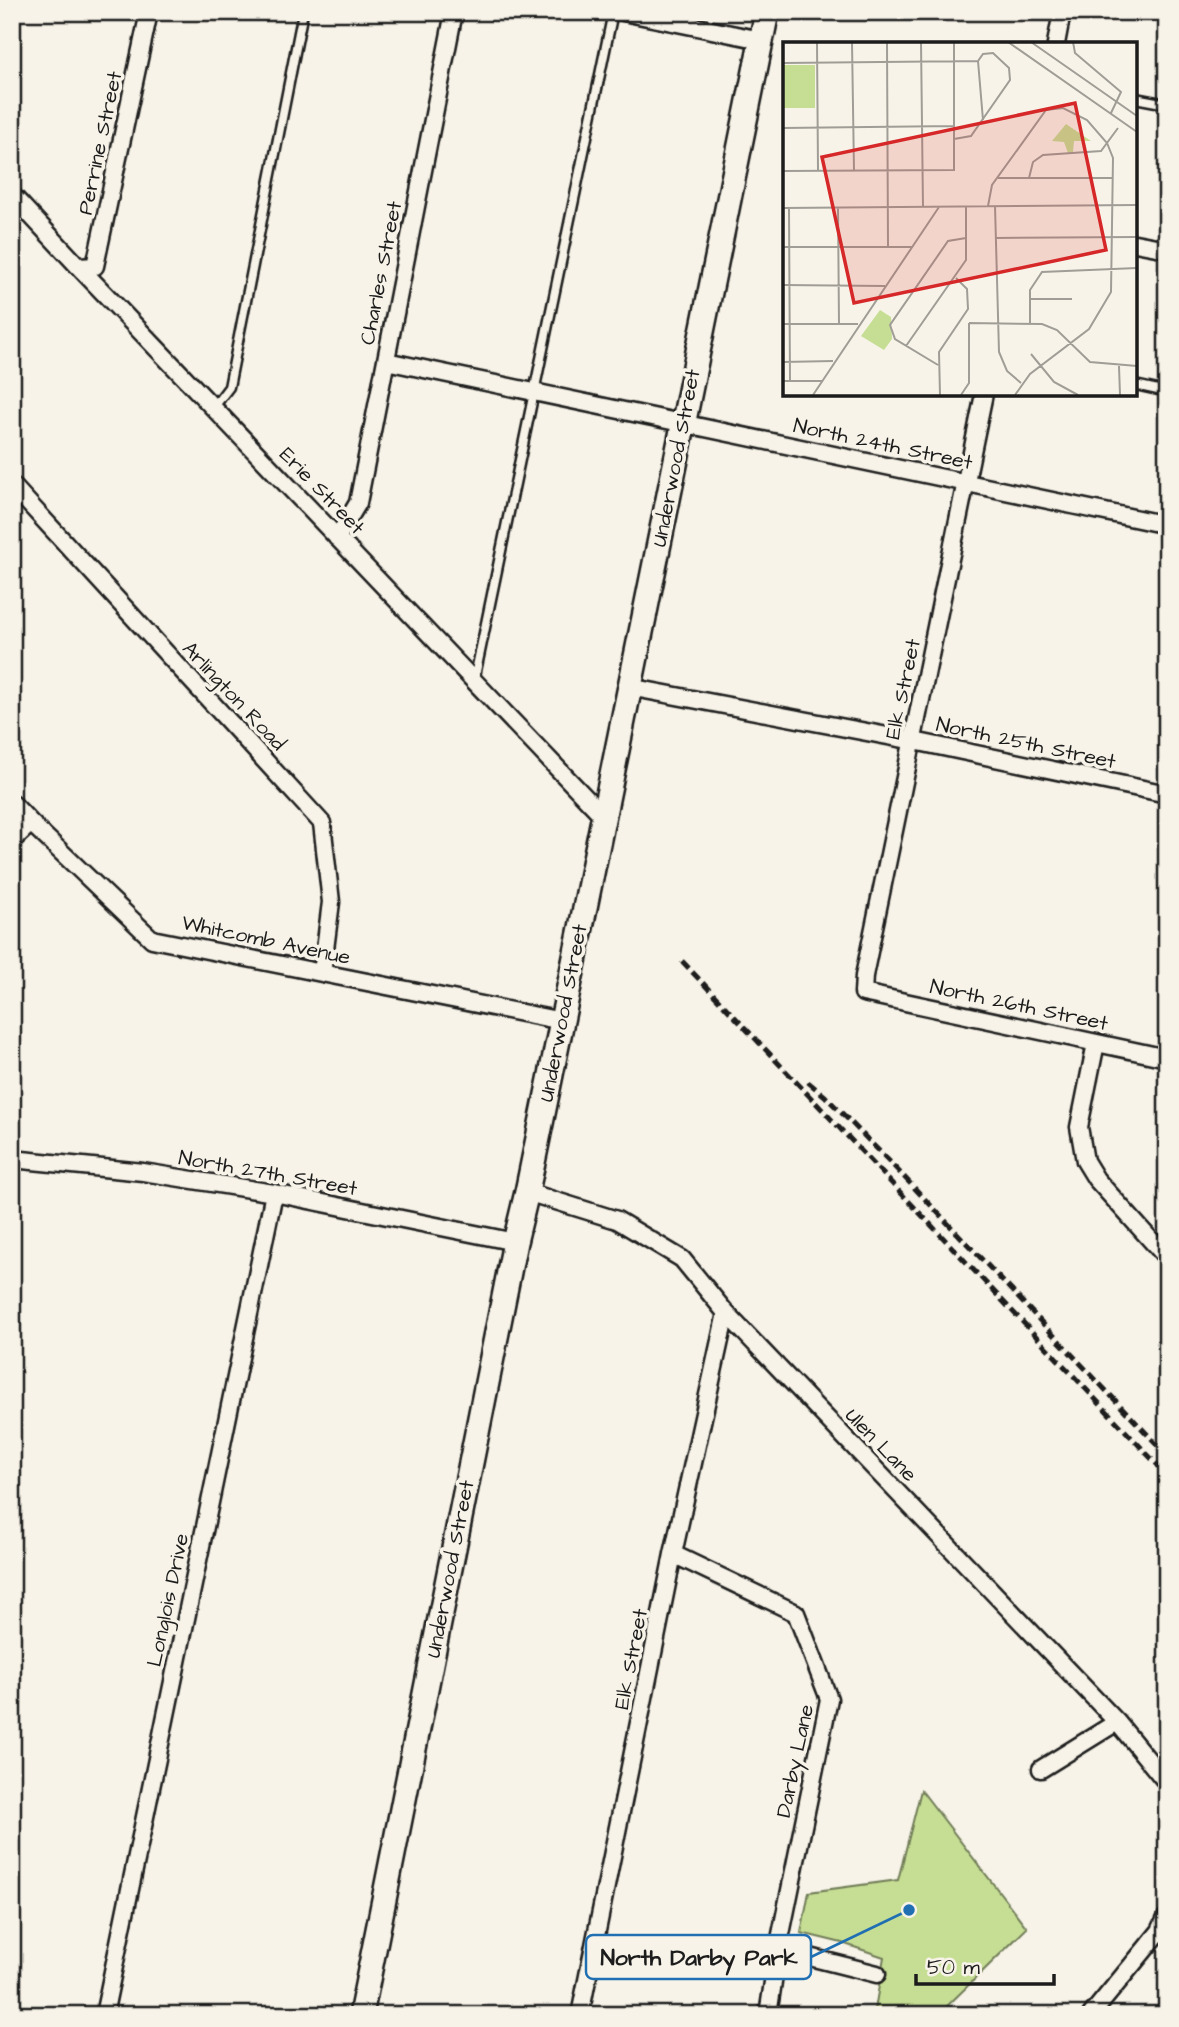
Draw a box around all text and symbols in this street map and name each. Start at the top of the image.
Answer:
inset map [783,42,1137,396]
street label: Perrine Street [71,68,129,218]
street label: Charles Street [353,198,409,347]
street label: Underwood Street [645,366,708,549]
street label: North 24th Street [791,411,976,477]
street label: Erie Street [273,441,372,542]
street label: Arlington Road [174,635,293,759]
street label: Elk Street [878,636,928,742]
street label: North 25th Street [934,710,1119,776]
street label: Whitcomb Avenue [179,908,353,972]
street label: Underwood Street [532,921,595,1104]
street label: North 26th Street [927,972,1111,1038]
street label: North 27th Street [176,1143,360,1203]
street label: Ulen Lane [838,1402,924,1488]
street label: Underwood Street [419,1477,482,1660]
street label: Longlois Drive [140,1531,198,1670]
street label: Elk Street [607,1606,655,1712]
street label: Darby Lane [769,1702,823,1821]
callout: North Darby Park [586,1935,811,1979]
text: North Darby Park [600,1942,798,1976]
scale bar [916,1943,1055,1987]
text: 50 m [927,1953,981,1982]

